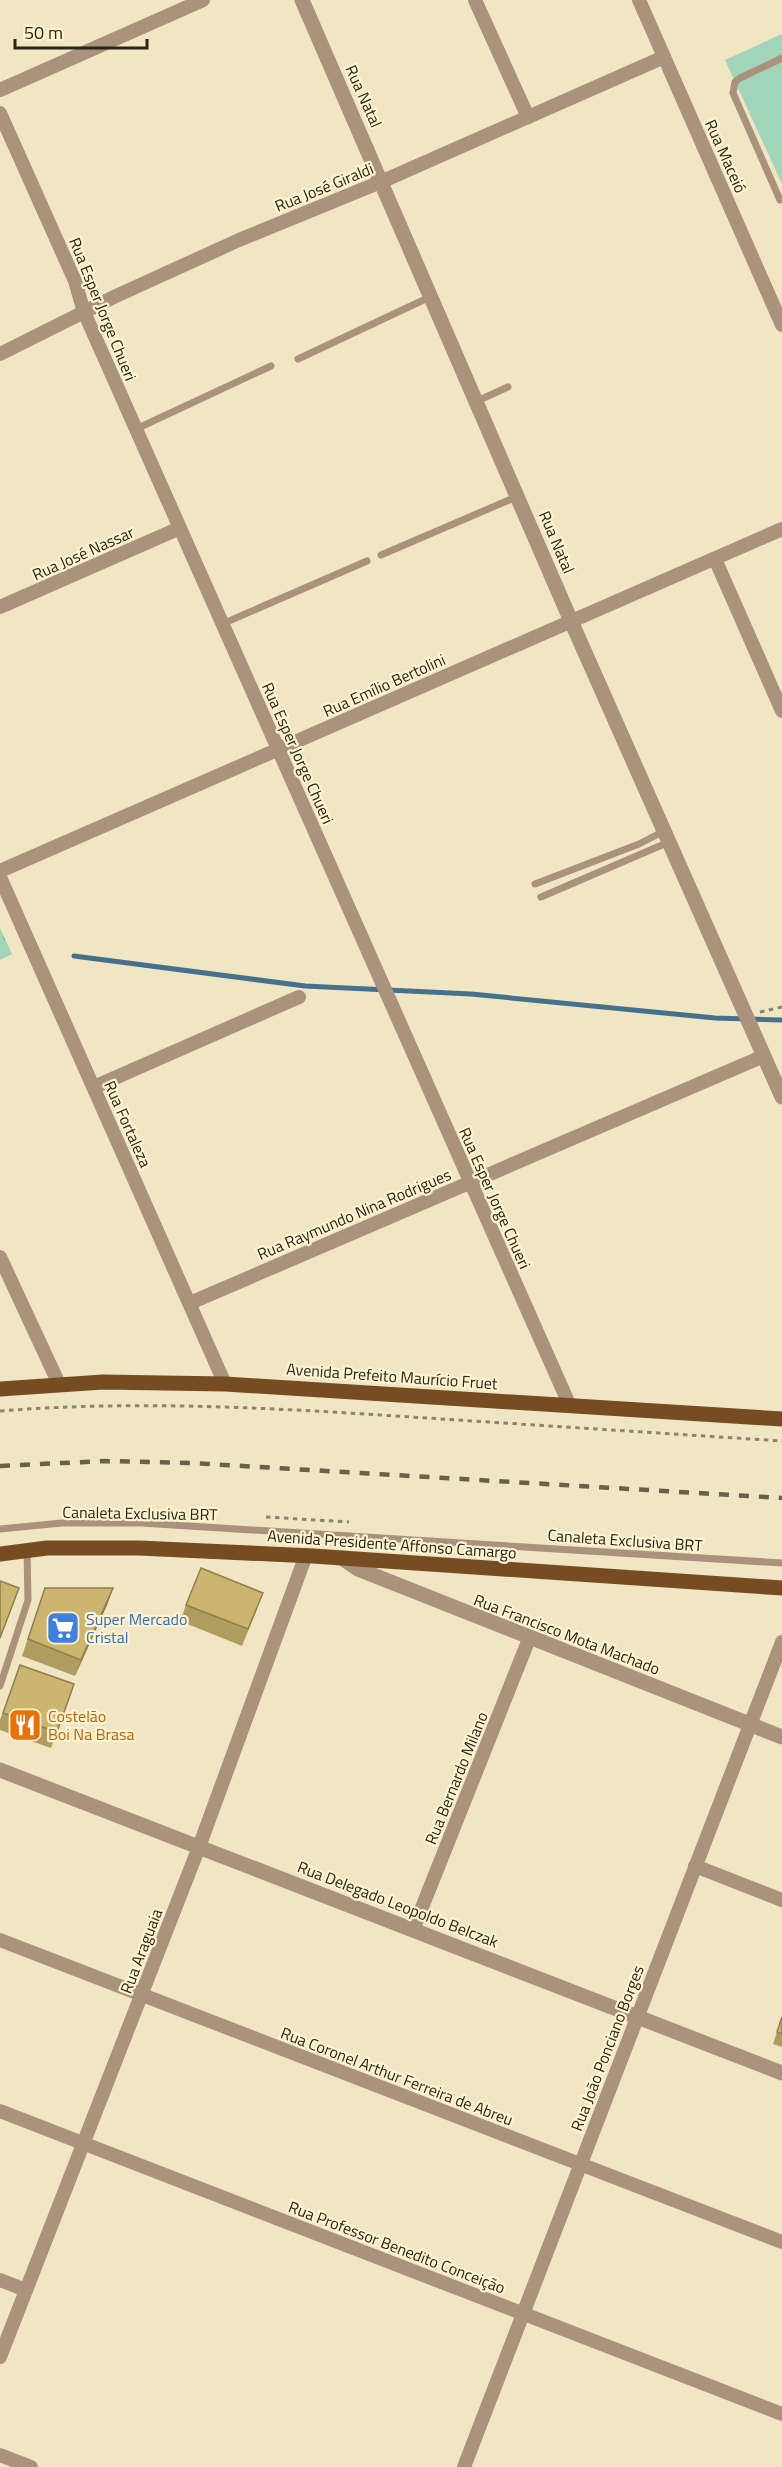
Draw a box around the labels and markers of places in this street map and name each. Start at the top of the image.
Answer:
place label: Super Mercado Cristal [86,1607,187,1649]
supermarket icon: Super Mercado Cristal [45,1610,81,1646]
place label: Costelão Boi Na Brasa [48,1704,135,1746]
restaurant icon: Costelão Boi Na Brasa [7,1707,43,1743]

